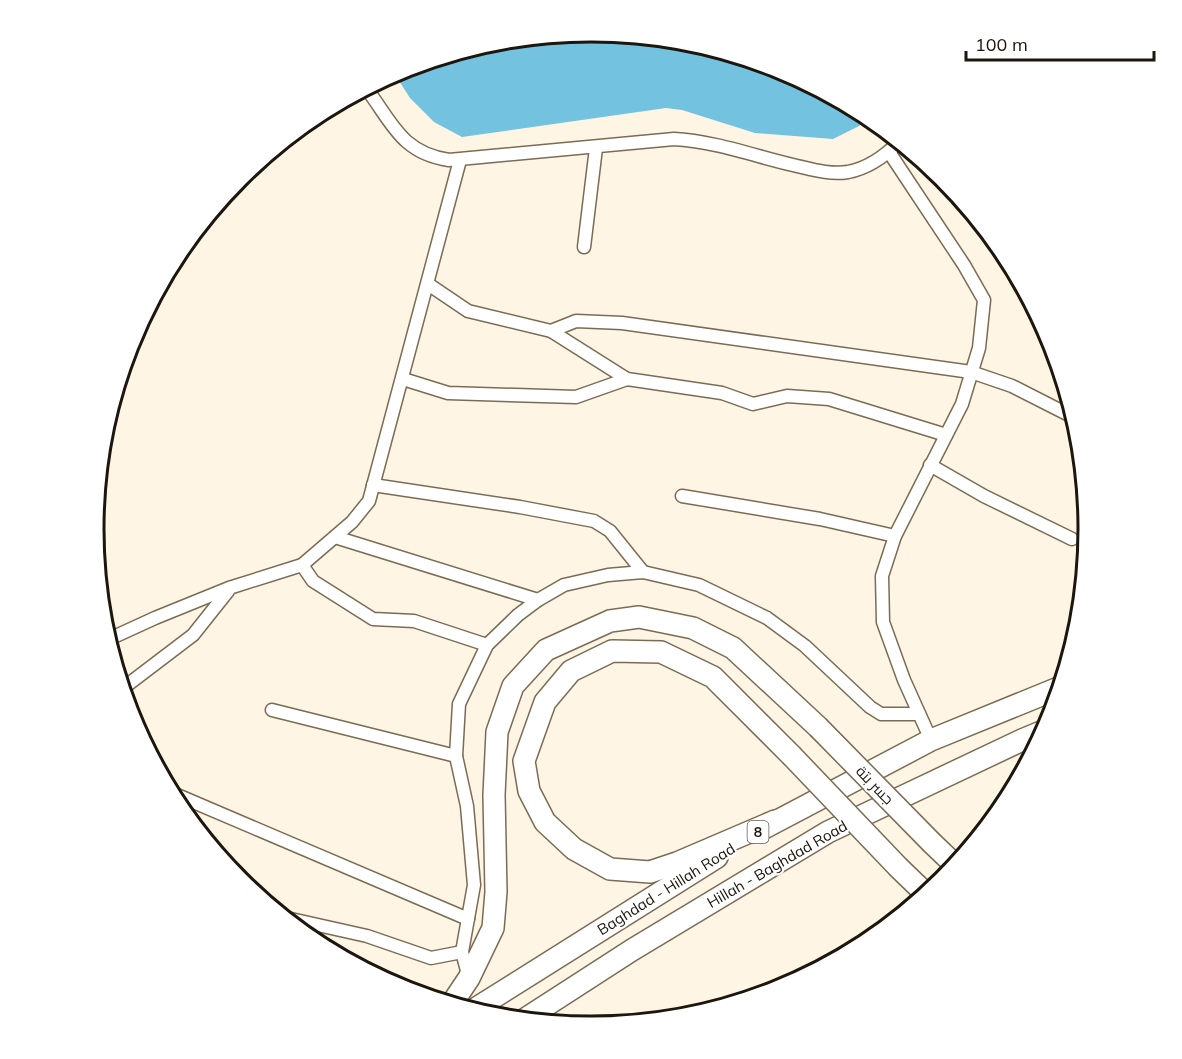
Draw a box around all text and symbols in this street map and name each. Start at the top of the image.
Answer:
scale bar [966,24,1154,62]
text: 100 m [975,33,1028,56]
street label: جسر بتة [852,762,898,808]
street label: Hillah - Baghdad Road [703,816,851,912]
road number: 8 [748,821,768,843]
street label: Baghdad - Hillah Road [594,839,738,939]

